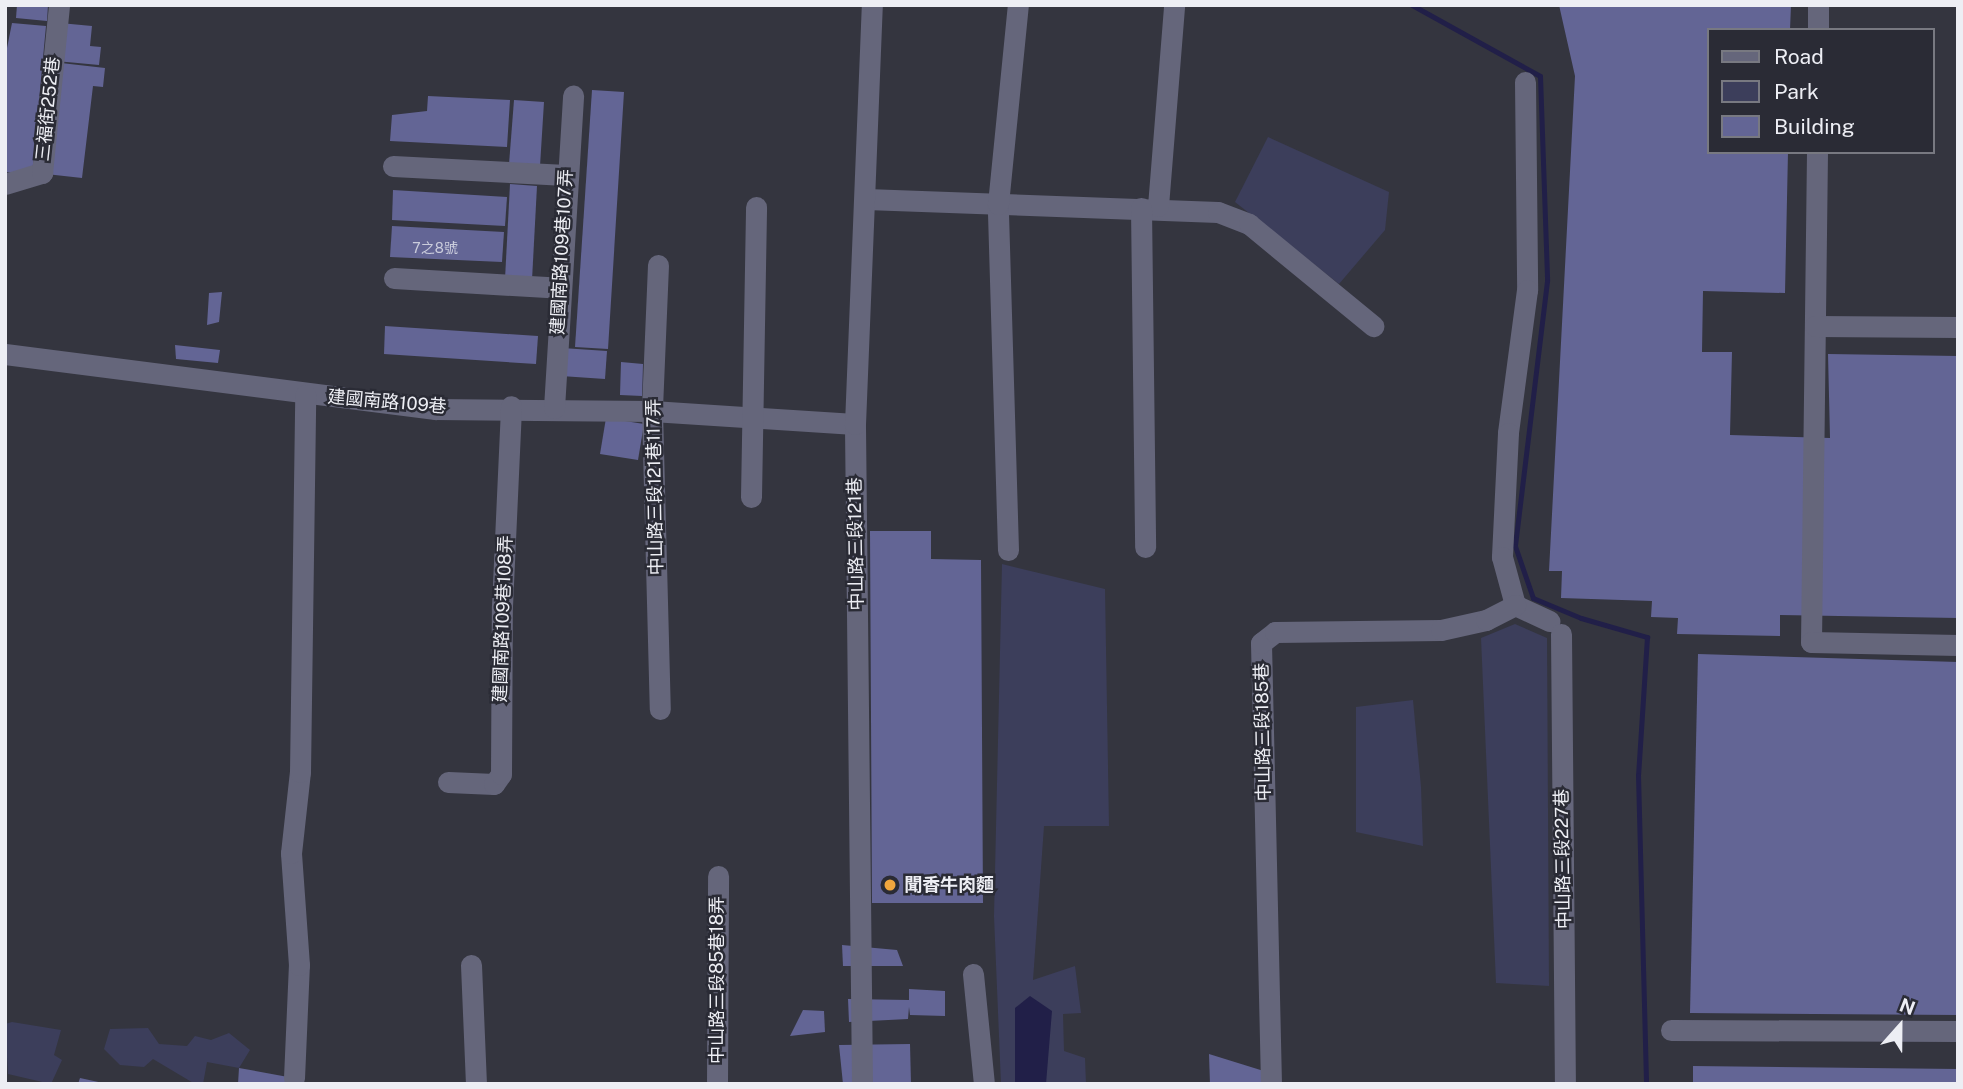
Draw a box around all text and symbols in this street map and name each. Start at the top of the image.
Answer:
legend [1708,28,1935,154]
text: Road [1774,44,1824,69]
street label: 三福街252巷 [32,56,64,162]
text: Park [1774,79,1819,104]
text: Building [1774,114,1855,139]
street label: 建國南路109巷107弄 [547,168,577,336]
house number: 7之8號 [412,240,458,256]
street label: 建國南路109巷 [327,386,447,418]
street label: 中山路三段121巷117弄 [643,398,667,576]
street label: 中山路三段121巷 [844,477,868,611]
street label: 建國南路109巷108弄 [489,535,517,703]
street label: 中山路三段185巷 [1251,663,1275,801]
street label: 中山路三段227巷 [1551,789,1575,929]
place label: 聞香牛肉麵 [904,874,994,896]
marker: 聞香牛肉麵 [882,877,898,893]
street label: 中山路三段85巷18弄 [706,896,728,1064]
north arrow [1865,991,1935,1061]
text: N [1897,993,1918,1019]

